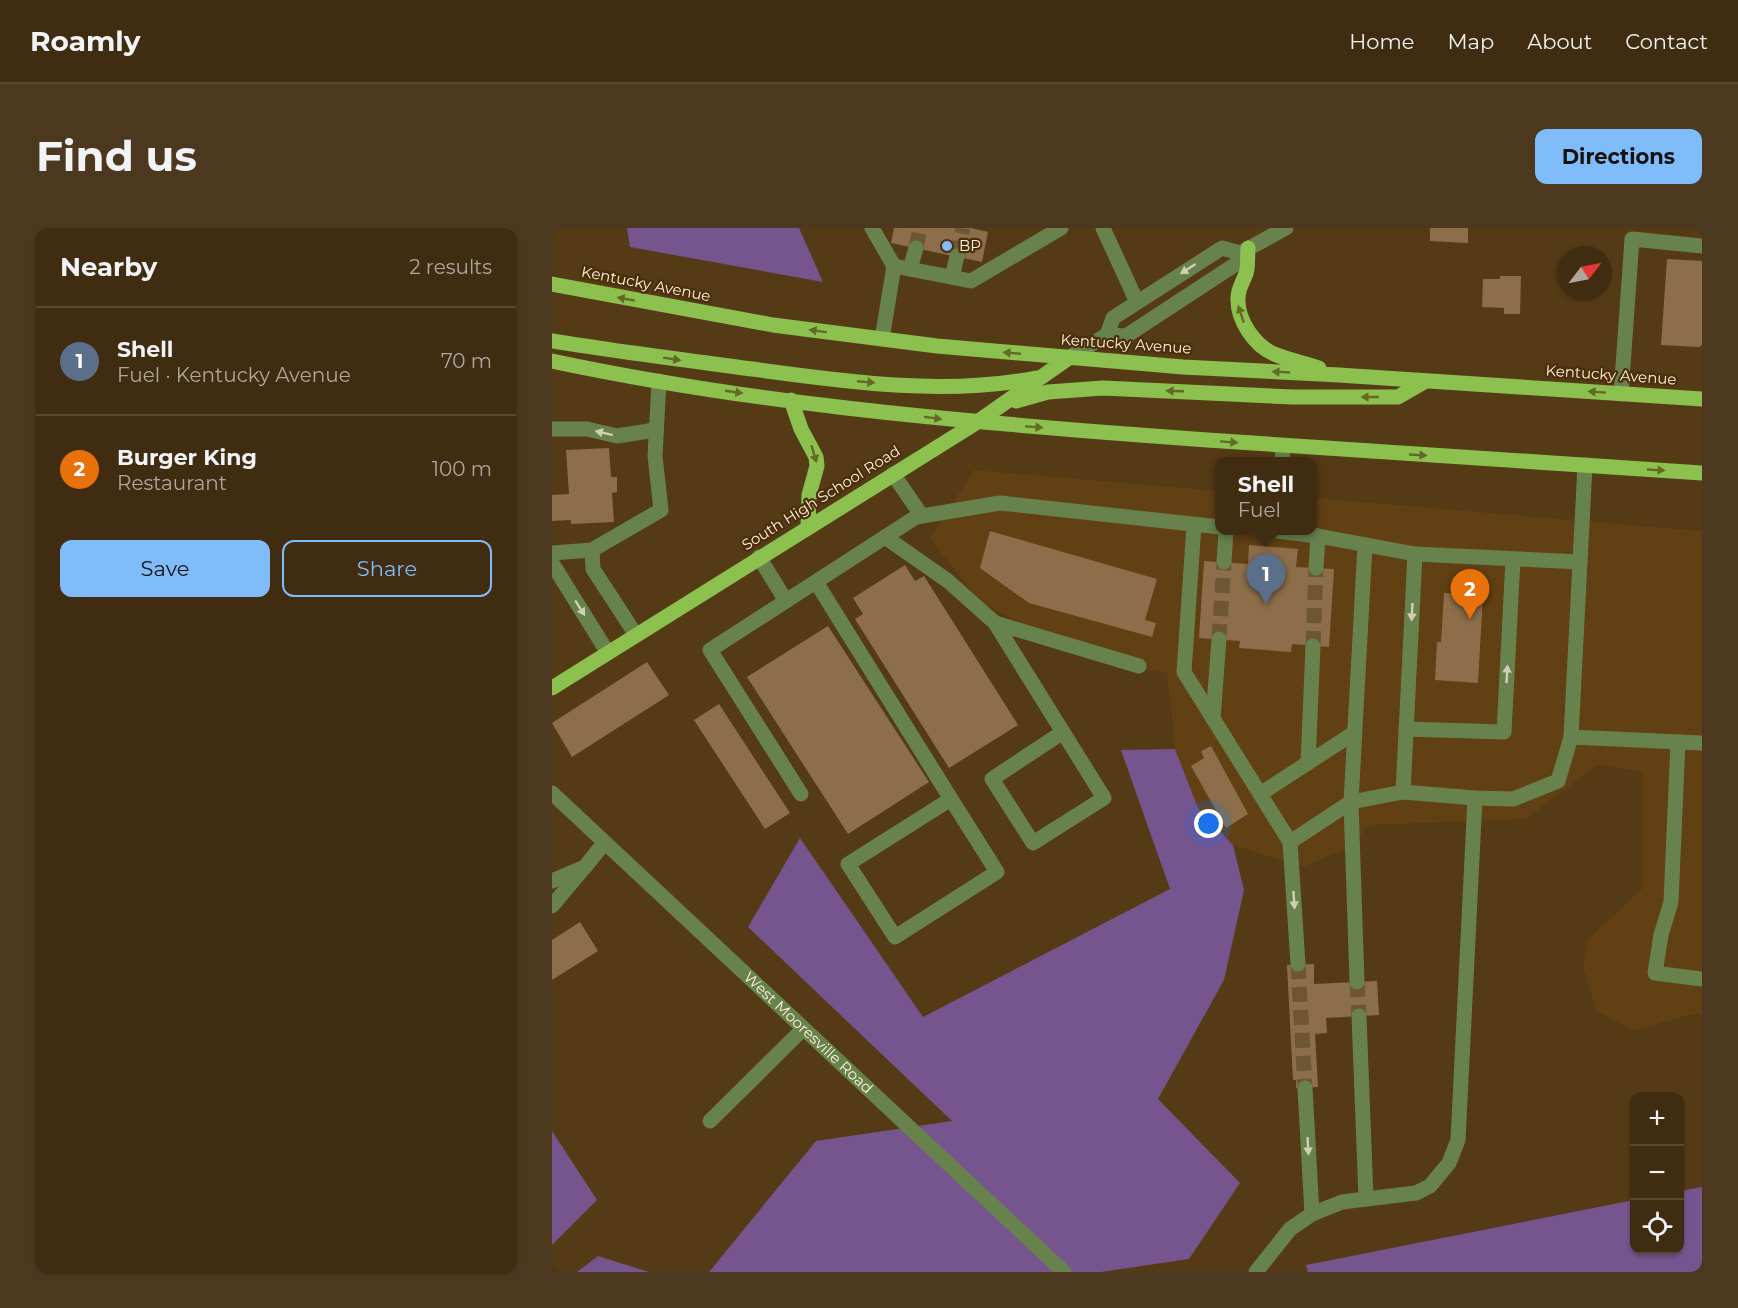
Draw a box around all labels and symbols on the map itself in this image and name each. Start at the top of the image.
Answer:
place label: BP [959,236,981,255]
marker: BP [940,239,954,253]
north arrow [1558,246,1612,300]
street label: Kentucky Avenue [580,262,712,305]
one-way arrow [1180,264,1197,275]
one-way arrow [616,294,635,303]
one-way arrow [1236,305,1246,323]
one-way arrow [809,326,828,336]
street label: Kentucky Avenue [1060,329,1192,358]
one-way arrow [1002,348,1021,358]
one-way arrow [663,354,682,363]
street label: Kentucky Avenue [1545,360,1677,389]
one-way arrow [1271,367,1290,376]
one-way arrow [856,377,875,387]
one-way arrow [1165,387,1184,396]
one-way arrow [724,388,743,397]
one-way arrow [1588,388,1607,397]
one-way arrow [1360,392,1379,402]
one-way arrow [923,413,942,422]
one-way arrow [1025,422,1044,432]
one-way arrow [594,427,613,437]
one-way arrow [1219,437,1238,447]
street label: South High School Road [738,441,903,554]
one-way arrow [810,445,819,463]
one-way arrow [1409,451,1428,460]
one-way arrow [1647,465,1666,474]
pin: 1 [1246,554,1286,604]
pin: 2 [1450,570,1490,619]
one-way arrow [574,600,585,616]
one-way arrow [1408,603,1417,622]
one-way arrow [1502,665,1511,684]
your location [1194,809,1223,838]
one-way arrow [1289,891,1299,910]
street label: West Mooresville Road [740,967,877,1097]
one-way arrow [1303,1137,1313,1156]

